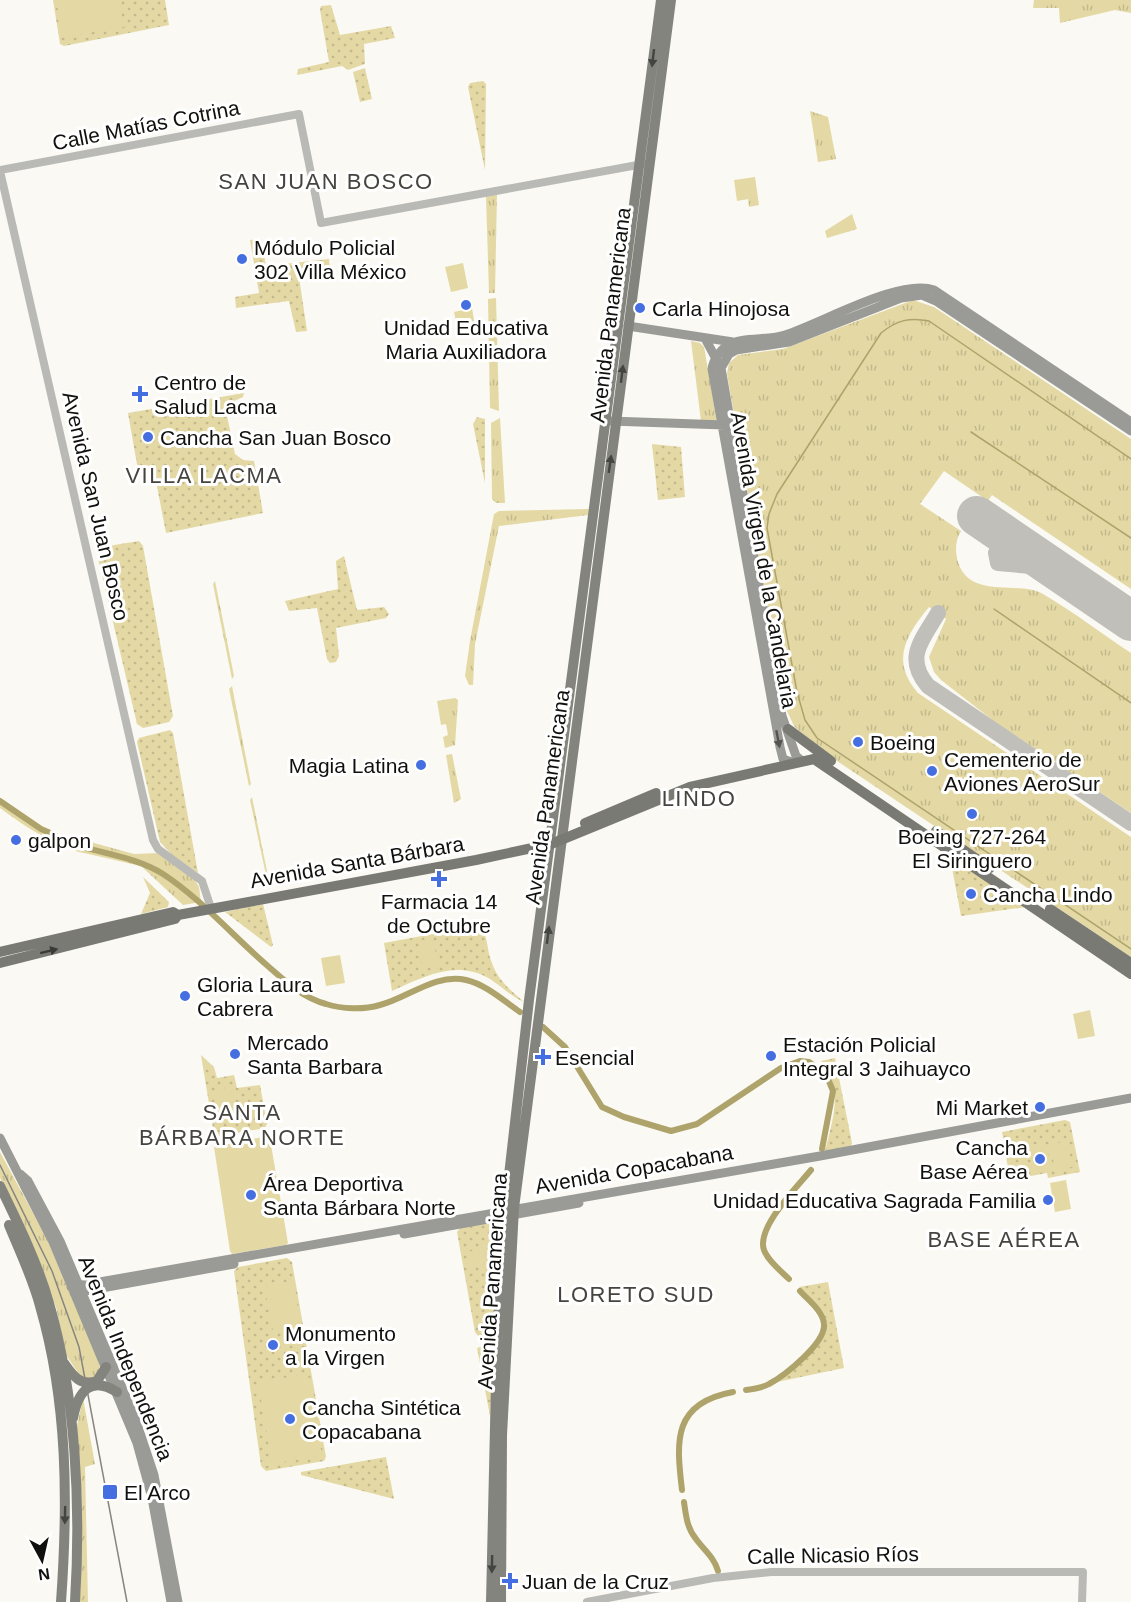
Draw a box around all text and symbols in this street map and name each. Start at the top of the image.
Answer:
one-way arrow [648,49,658,68]
street label: Calle Matías Cotrina [50,96,242,154]
district label: SAN JUAN BOSCO [218,169,434,194]
street label: Avenida Panamericana [585,206,635,424]
place label: Módulo Policial 302 Villa México [254,236,407,283]
marker: Módulo Policial 302 Villa México [235,252,249,266]
place label: Carla Hinojosa [652,297,790,320]
marker: Unidad Educativa Maria Auxiliadora [459,298,473,312]
marker: Carla Hinojosa [633,301,647,315]
place label: Unidad Educativa Maria Auxiliadora [384,316,549,363]
one-way arrow [618,365,627,384]
place label: Centro de Salud Lacma [154,371,277,418]
marker: Centro de Salud Lacma [131,385,149,403]
street label: Avenida San Juan Bosco [58,389,134,623]
street label: Avenida Virgen de la Candelaria [727,410,801,710]
place label: Cancha San Juan Bosco [160,426,391,449]
marker: Cancha San Juan Bosco [141,430,155,444]
one-way arrow [606,454,615,473]
district label: VILLA LACMA [125,463,283,488]
street label: Avenida Panamericana [521,688,574,906]
one-way arrow [774,729,783,748]
place label: Boeing [870,731,935,754]
marker: Boeing [851,735,865,749]
place label: Cementerio de Aviones AeroSur [944,748,1100,795]
place label: Magia Latina [289,754,409,777]
marker: Magia Latina [414,758,428,772]
marker: Cementerio de Aviones AeroSur [925,764,939,778]
district label: LINDO [662,786,736,811]
marker: Boeing 727-264 El Siringuero [965,807,979,821]
place label: Boeing 727-264 El Siringuero [898,825,1046,872]
place label: galpon [28,829,91,852]
street label: Avenida Santa Bárbara [248,832,466,892]
marker: galpon [9,833,23,847]
marker: Farmacia 14 de Octubre [432,872,446,886]
place label: Cancha Lindo [983,883,1113,906]
marker: Cancha Lindo [964,887,978,901]
place label: Farmacia 14 de Octubre [381,890,498,937]
one-way arrow [543,926,553,945]
one-way arrow [40,945,58,955]
place label: Gloria Laura Cabrera [197,973,313,1020]
marker: Gloria Laura Cabrera [178,989,192,1003]
place label: Mercado Santa Barbara [247,1031,383,1078]
place label: Estación Policial Integral 3 Jaihuayco [783,1033,971,1080]
place label: Esencial [555,1046,634,1069]
marker: Mercado Santa Barbara [228,1047,242,1061]
marker: Estación Policial Integral 3 Jaihuayco [764,1049,778,1063]
marker: Esencial [536,1050,550,1064]
place label: Mi Market [936,1096,1028,1119]
district label: SANTA BÁRBARA NORTE [139,1100,345,1150]
marker: Mi Market [1033,1100,1047,1114]
place label: Cancha Base Aérea [919,1136,1028,1183]
street label: Avenida Copacabana [533,1140,735,1198]
marker: Cancha Base Aérea [1033,1152,1047,1166]
place label: Área Deportiva Santa Bárbara Norte [263,1172,456,1219]
street label: Avenida Panamericana [473,1172,511,1390]
marker: Área Deportiva Santa Bárbara Norte [244,1188,258,1202]
place label: Unidad Educativa Sagrada Familia [713,1189,1036,1212]
marker: Unidad Educativa Sagrada Familia [1041,1193,1055,1207]
district label: BASE AÉREA [927,1227,1081,1252]
street label: Avenida Independencia [74,1252,178,1464]
district label: LORETO SUD [557,1282,715,1307]
place label: Monumento a la Virgen [285,1322,396,1369]
marker: Monumento a la Virgen [266,1338,280,1352]
place label: Cancha Sintética Copacabana [302,1396,461,1443]
marker: Cancha Sintética Copacabana [283,1412,297,1426]
place label: El Arco [124,1481,191,1504]
marker: El Arco [101,1483,119,1501]
one-way arrow [60,1506,70,1525]
north arrow [12,1530,72,1590]
street label: Calle Nicasio Ríos [747,1542,919,1568]
one-way arrow [487,1555,496,1574]
text: N [37,1565,51,1584]
place label: Juan de la Cruz [522,1570,669,1593]
marker: Juan de la Cruz [503,1574,517,1588]

